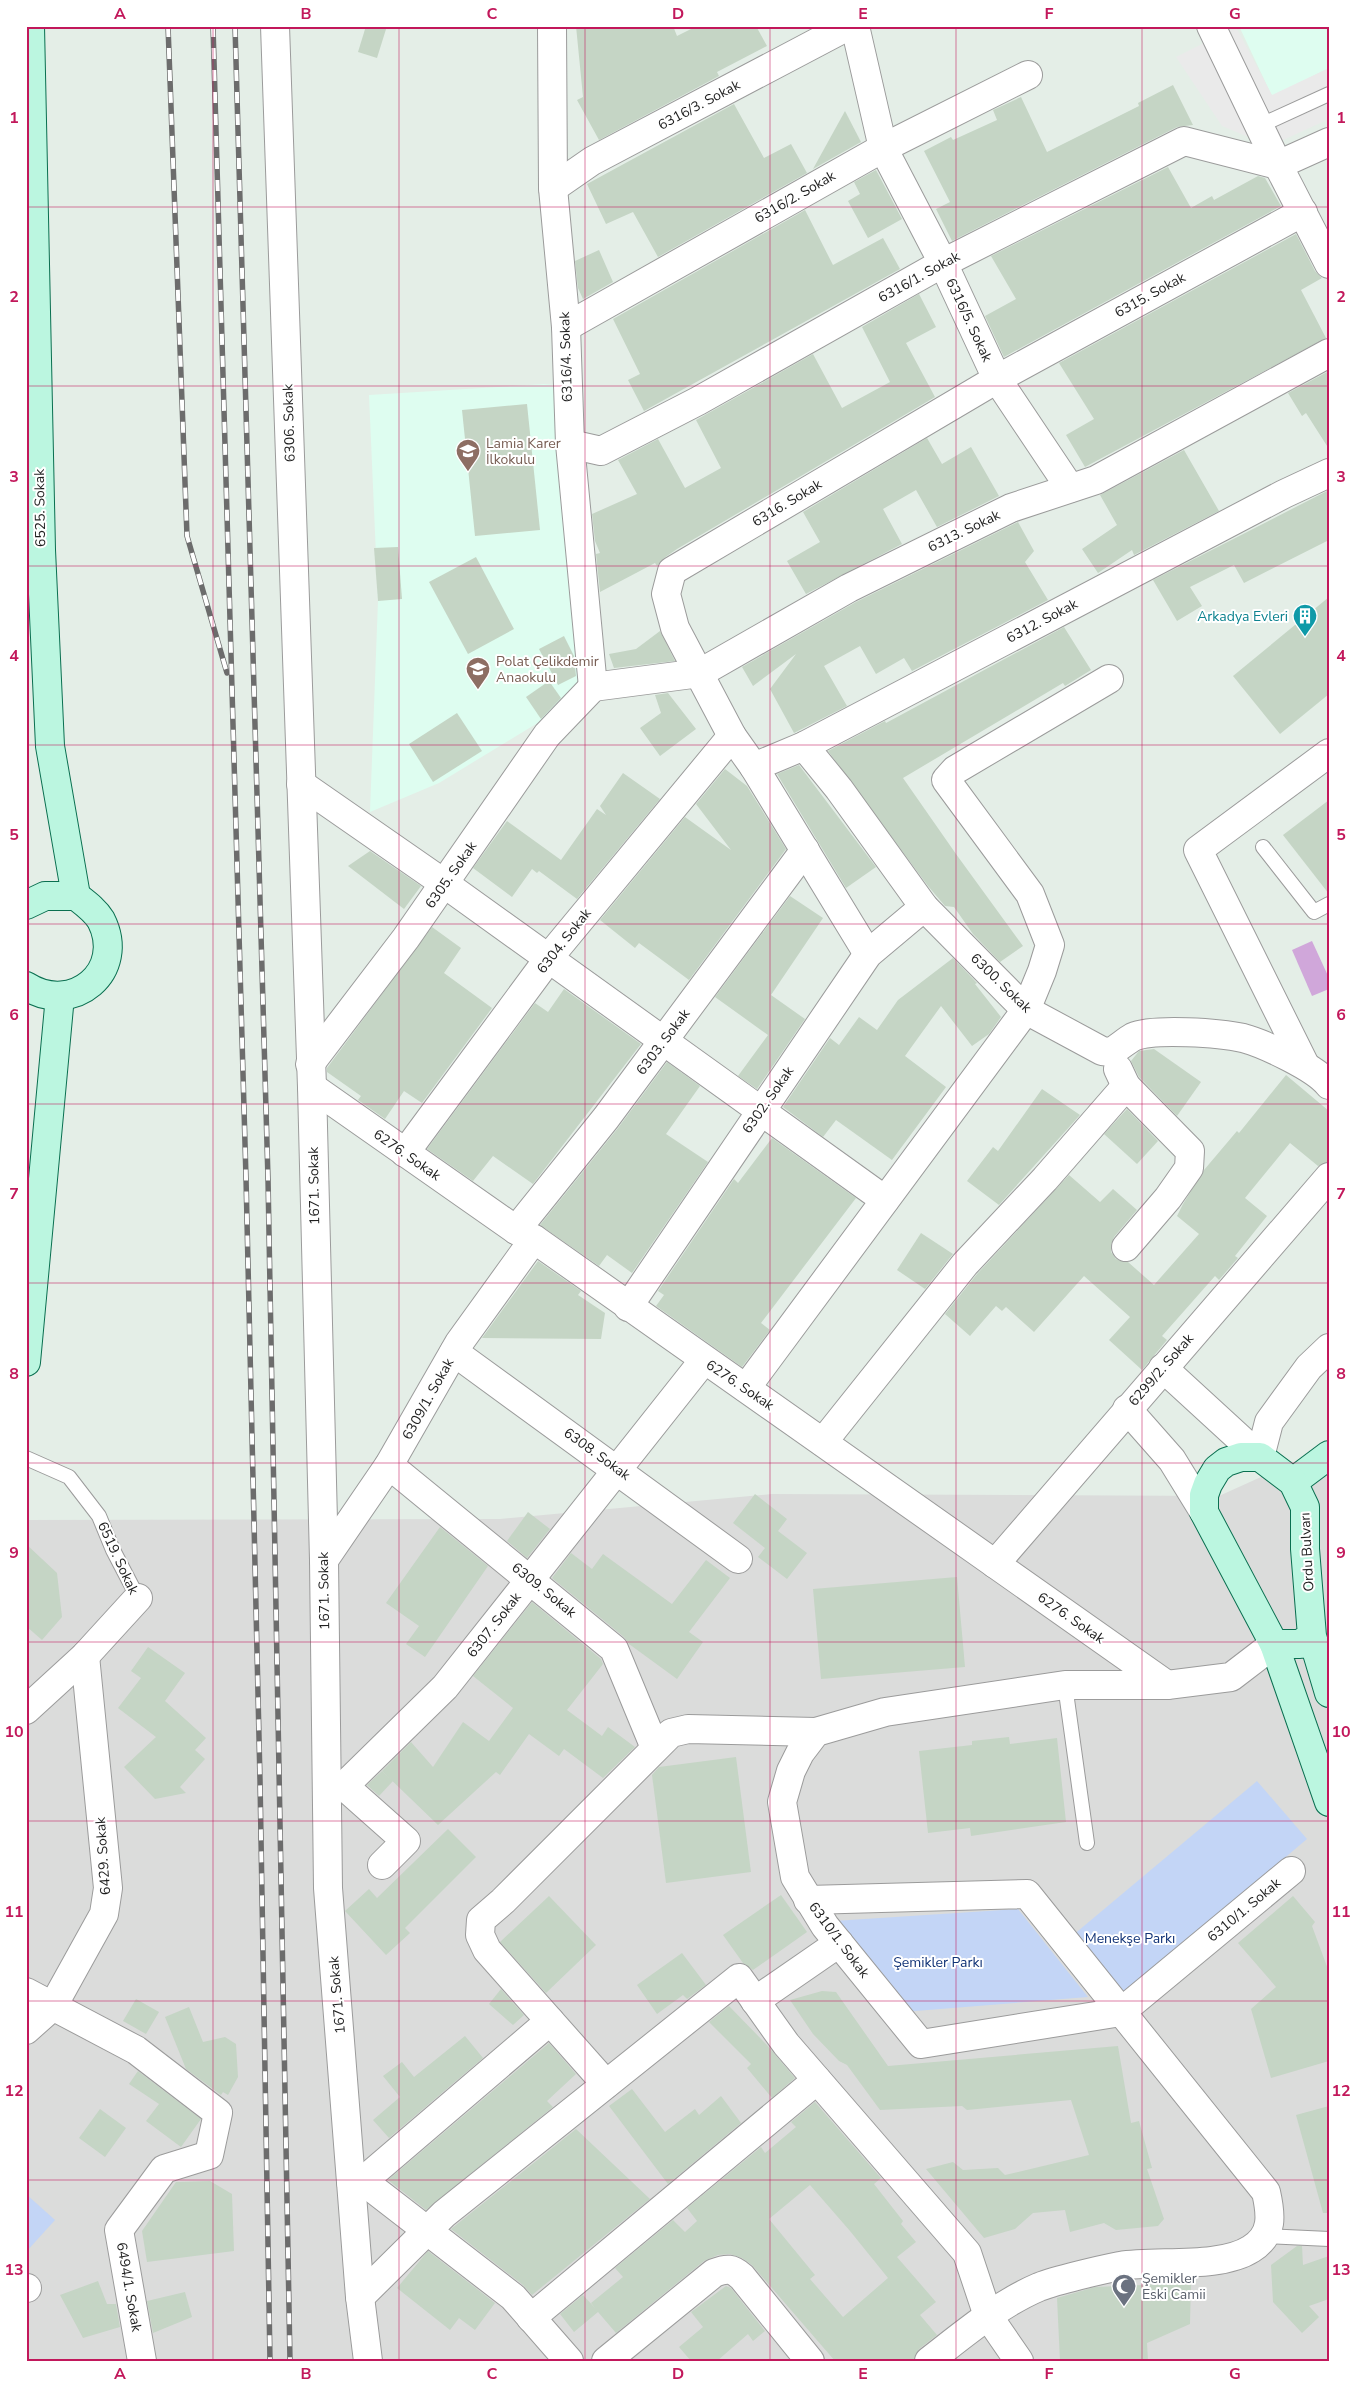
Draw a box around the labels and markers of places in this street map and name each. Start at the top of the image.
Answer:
place label: Lamia Karer İlkokulu [486,434,561,469]
school or university icon: Lamia Karer İlkokulu [455,438,481,472]
building icon: Arkadya Evleri [1292,603,1318,637]
place label: Arkadya Evleri [1197,607,1288,626]
place label: Polat Çelikdemir Anaokulu [496,652,599,687]
school or university icon: Polat Çelikdemir Anaokulu [465,656,491,690]
place label: Şemikler Eski Camii [1142,2269,1206,2304]
mosque icon: Şemikler Eski Camii [1111,2273,1137,2307]

